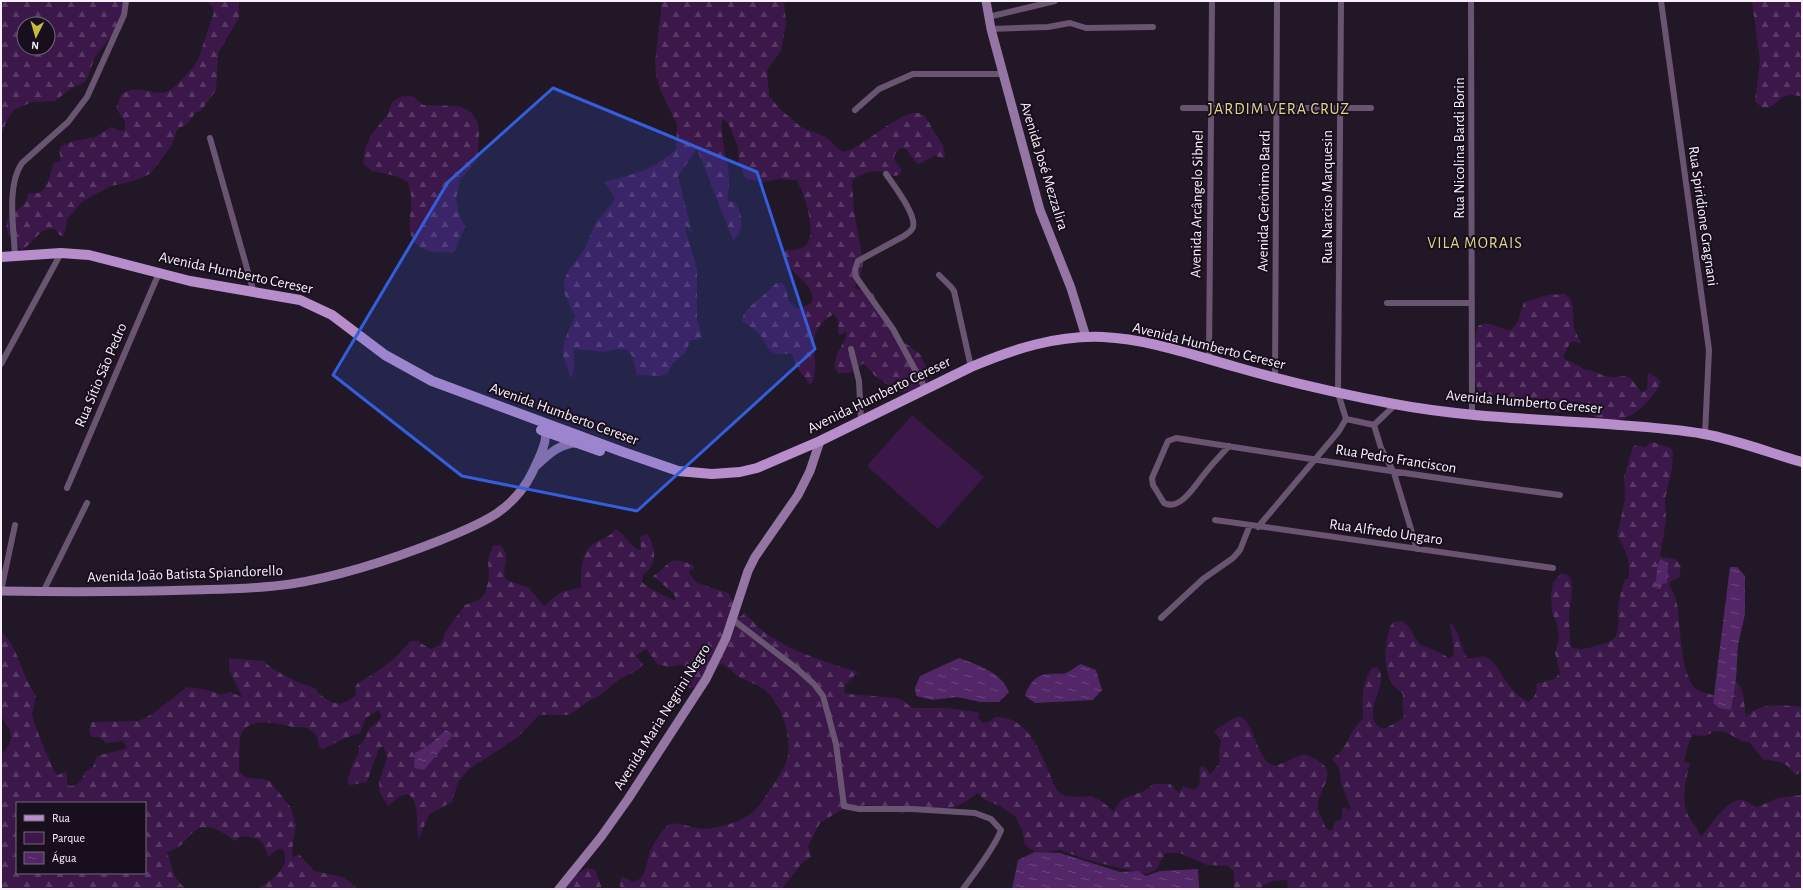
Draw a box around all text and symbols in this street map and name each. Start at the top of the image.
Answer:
north arrow [16,16,56,56]
text: N [31,40,39,51]
street label: Rua Nicolina Bardi Borin [1452,77,1467,219]
street label: Avenida José Mezzalira [1017,100,1071,232]
district label: JARDIM VERA CRUZ [1208,101,1350,117]
street label: Avenida Arcângelo Sibnel [1188,130,1206,278]
street label: Avenida Gerônimo Bardi [1255,130,1273,272]
street label: Rua Narciso Marquesin [1320,130,1335,264]
street label: Rua Spiridione Gragnani [1686,145,1720,287]
district label: VILA MORAIS [1427,235,1523,251]
street label: Avenida Humberto Cereser [158,249,314,297]
street label: Avenida Humberto Cereser [1131,320,1287,372]
street label: Rua Sítio São Pedro [72,321,130,429]
street label: Avenida Humberto Cereser [805,354,953,436]
street label: Avenida Humberto Cereser [488,380,640,448]
street label: Avenida Humberto Cereser [1445,388,1603,416]
street label: Rua Pedro Franciscon [1334,442,1458,476]
street label: Rua Alfredo Ungaro [1328,517,1444,547]
street label: Avenida João Batista Spiandorello [87,563,283,585]
street label: Avenida Maria Negrini Negro [611,641,713,793]
legend [16,802,146,874]
text: Rua [52,812,71,824]
text: Parque [52,832,85,844]
text: Água [52,851,77,864]

